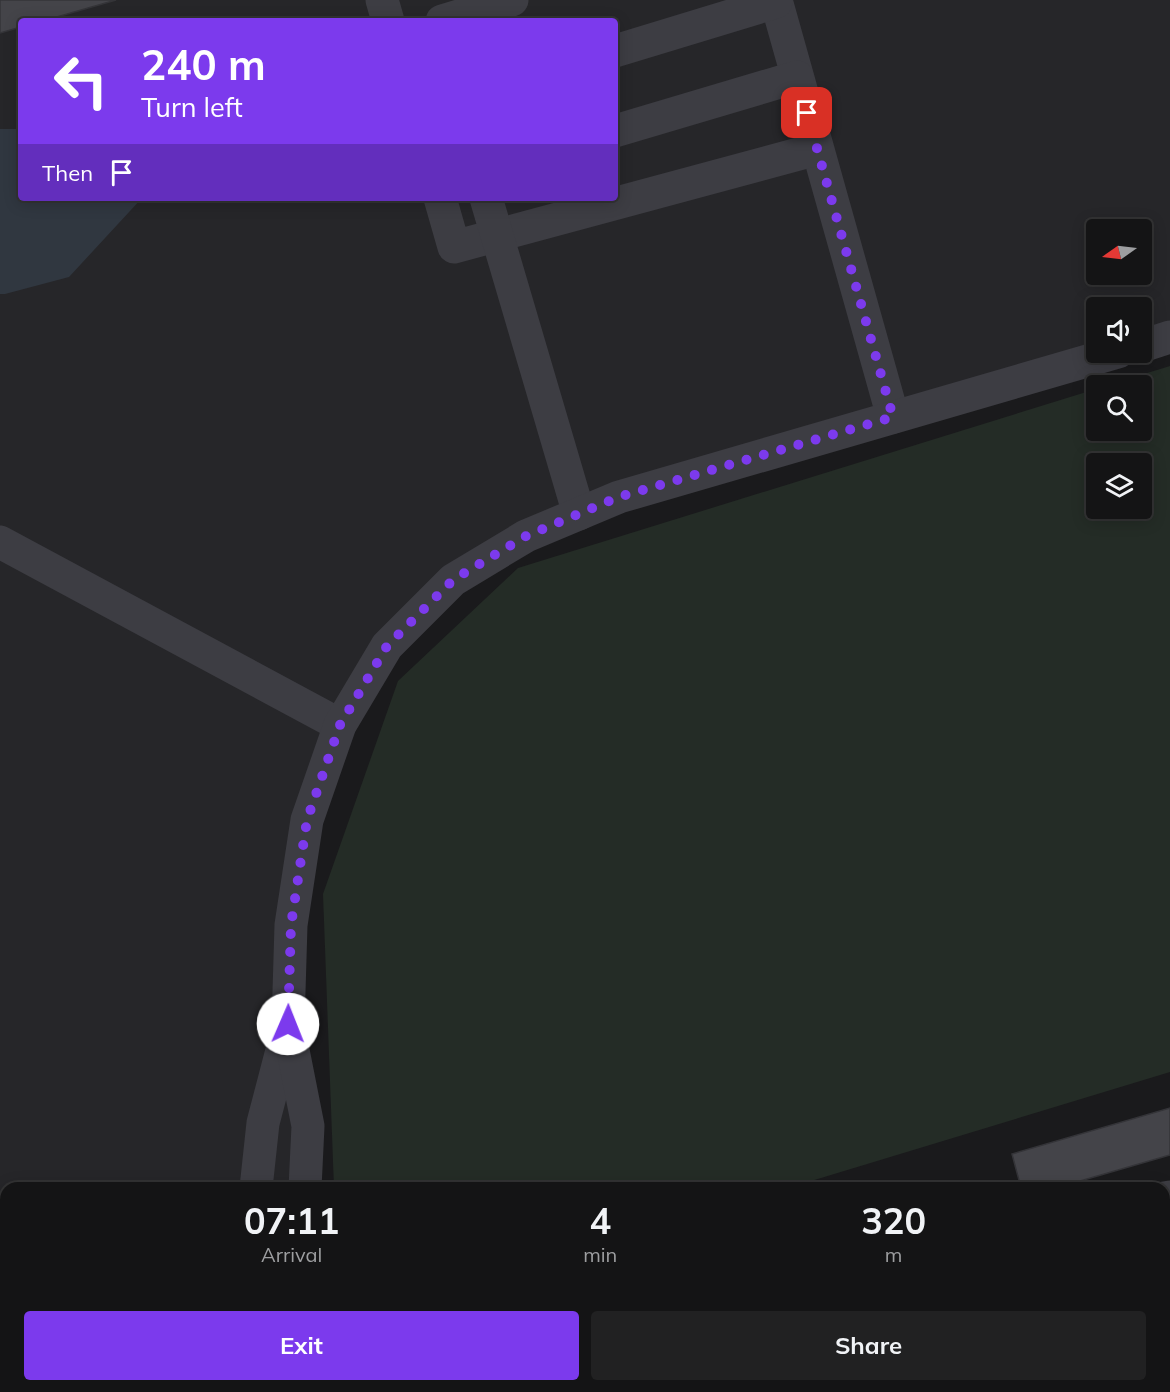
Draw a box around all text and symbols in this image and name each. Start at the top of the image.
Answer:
text: 240 m [141,38,266,91]
icon: left [42,42,120,120]
pin [781,87,832,138]
text: Turn left [141,90,243,124]
icon: arrive [790,96,823,129]
icon: arrive [105,156,138,189]
text: Then [42,159,93,187]
north arrow [1086,219,1152,285]
map controls [1086,219,1152,519]
button: sound [1086,297,1152,363]
button: search [1086,375,1152,441]
button: layers [1086,453,1152,519]
position arrow [256,992,320,1056]
text: 07:11 [244,1198,339,1243]
text: 4 [589,1198,611,1243]
text: 320 [861,1198,926,1243]
text: Arrival [261,1242,322,1267]
text: min [583,1242,617,1267]
text: m [885,1242,902,1267]
button: Exit [24,1311,579,1380]
button: Share [591,1311,1146,1380]

